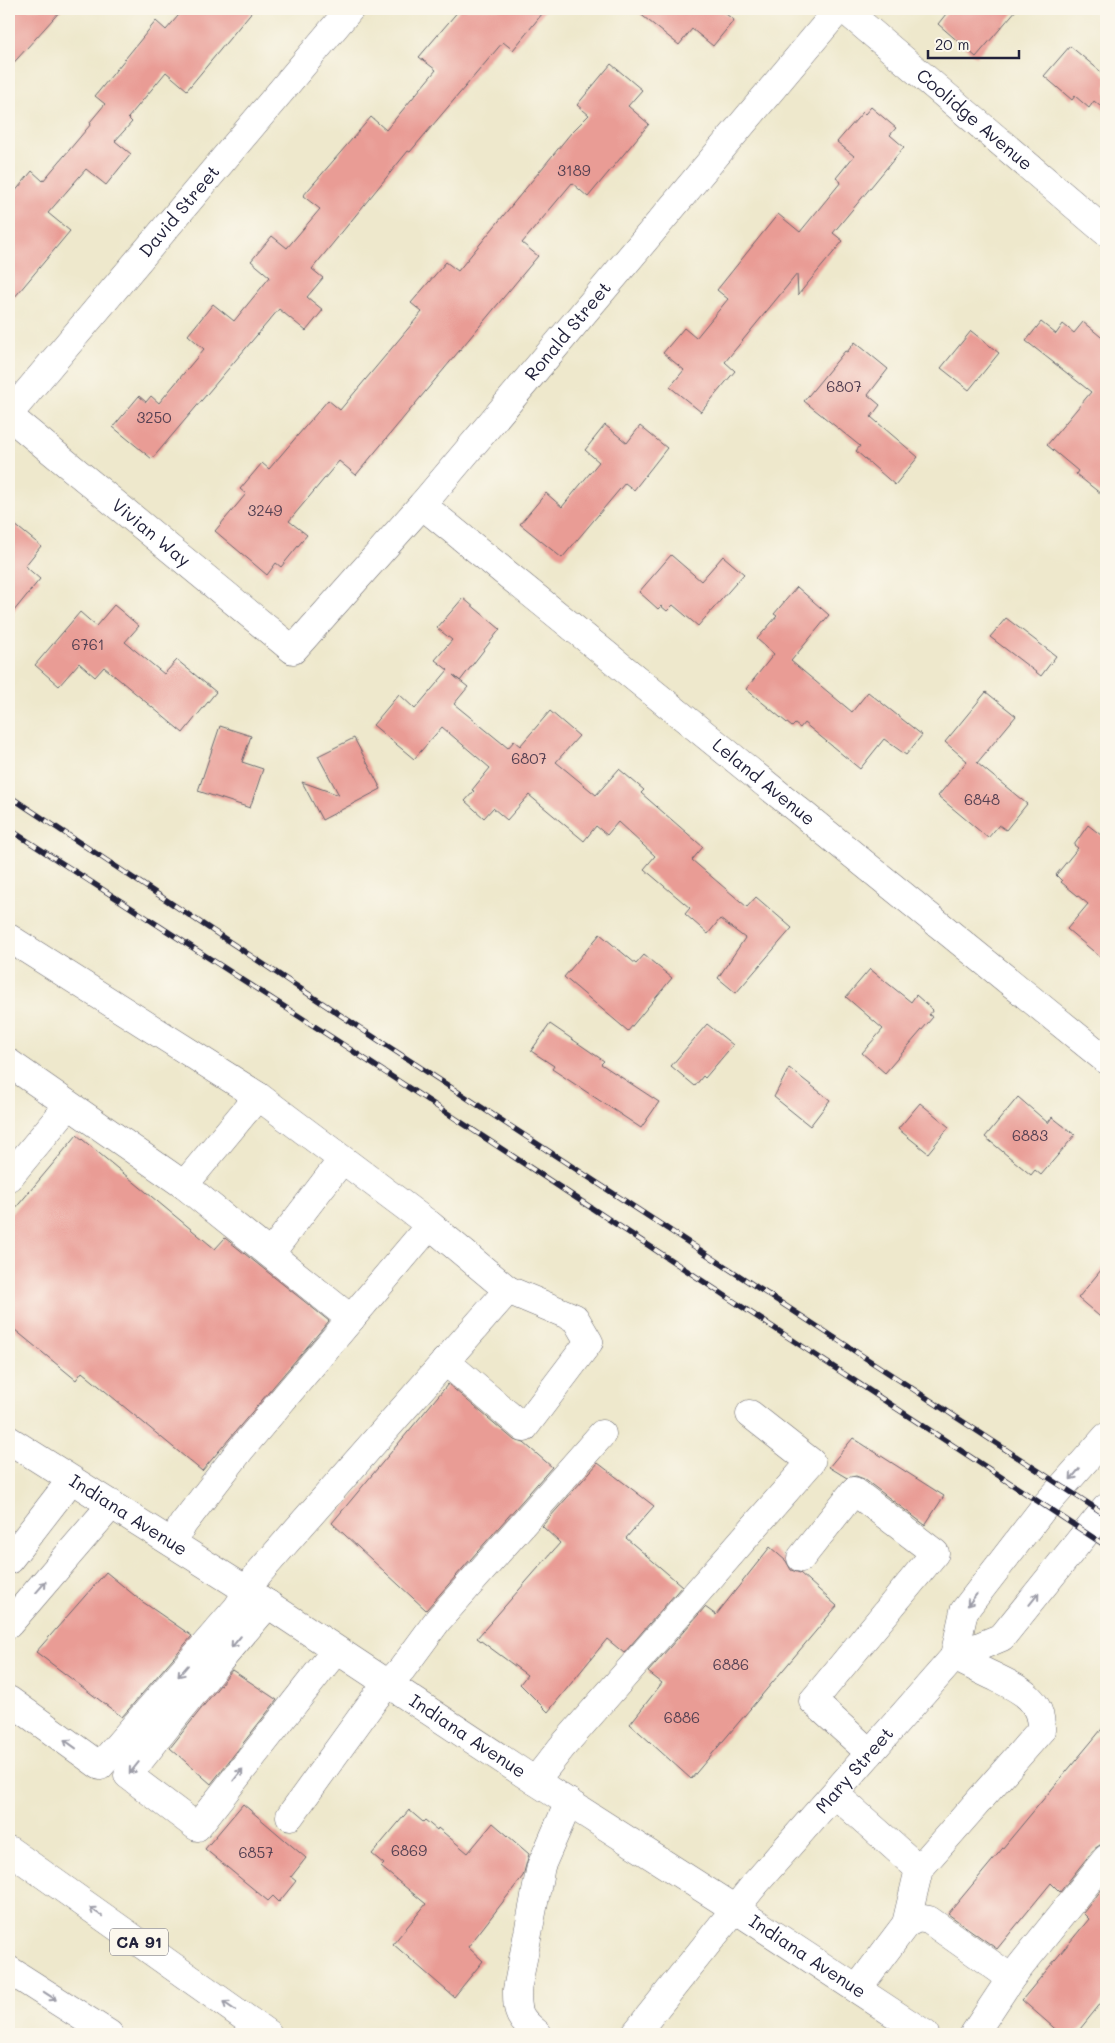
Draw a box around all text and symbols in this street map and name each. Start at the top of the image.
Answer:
scale bar [928,28,1019,60]
text: 20 m [935,34,969,54]
street label: Coolidge Avenue [912,63,1038,175]
street label: David Street [133,160,225,262]
house number: 3189 [557,160,591,180]
street label: Ronald Street [519,276,616,385]
house number: 6807 [826,376,862,396]
house number: 3250 [136,407,172,427]
street label: Vivian Way [107,493,196,572]
house number: 3249 [248,500,283,520]
house number: 6761 [71,634,105,654]
street label: Leland Avenue [708,732,821,830]
house number: 6807 [511,748,547,768]
house number: 6848 [964,789,1000,809]
house number: 6883 [1012,1125,1048,1145]
one-way arrow [1069,1467,1080,1480]
street label: Indiana Avenue [65,1468,192,1561]
one-way arrow [35,1581,46,1594]
one-way arrow [967,1593,978,1606]
one-way arrow [1028,1593,1039,1606]
one-way arrow [231,1635,242,1648]
house number: 6886 [713,1654,749,1674]
one-way arrow [177,1664,188,1677]
street label: Indiana Avenue [405,1688,531,1783]
house number: 6886 [664,1707,700,1727]
street label: Mary Street [809,1722,898,1818]
one-way arrow [63,1739,77,1749]
one-way arrow [129,1761,140,1774]
one-way arrow [233,1768,244,1781]
house number: 6869 [391,1840,427,1860]
house number: 6857 [238,1842,274,1862]
one-way arrow [89,1907,103,1917]
street label: Indiana Avenue [745,1909,871,2003]
road number: CA 91 [110,1928,168,1955]
one-way arrow [42,1991,56,2001]
one-way arrow [222,2001,236,2011]

